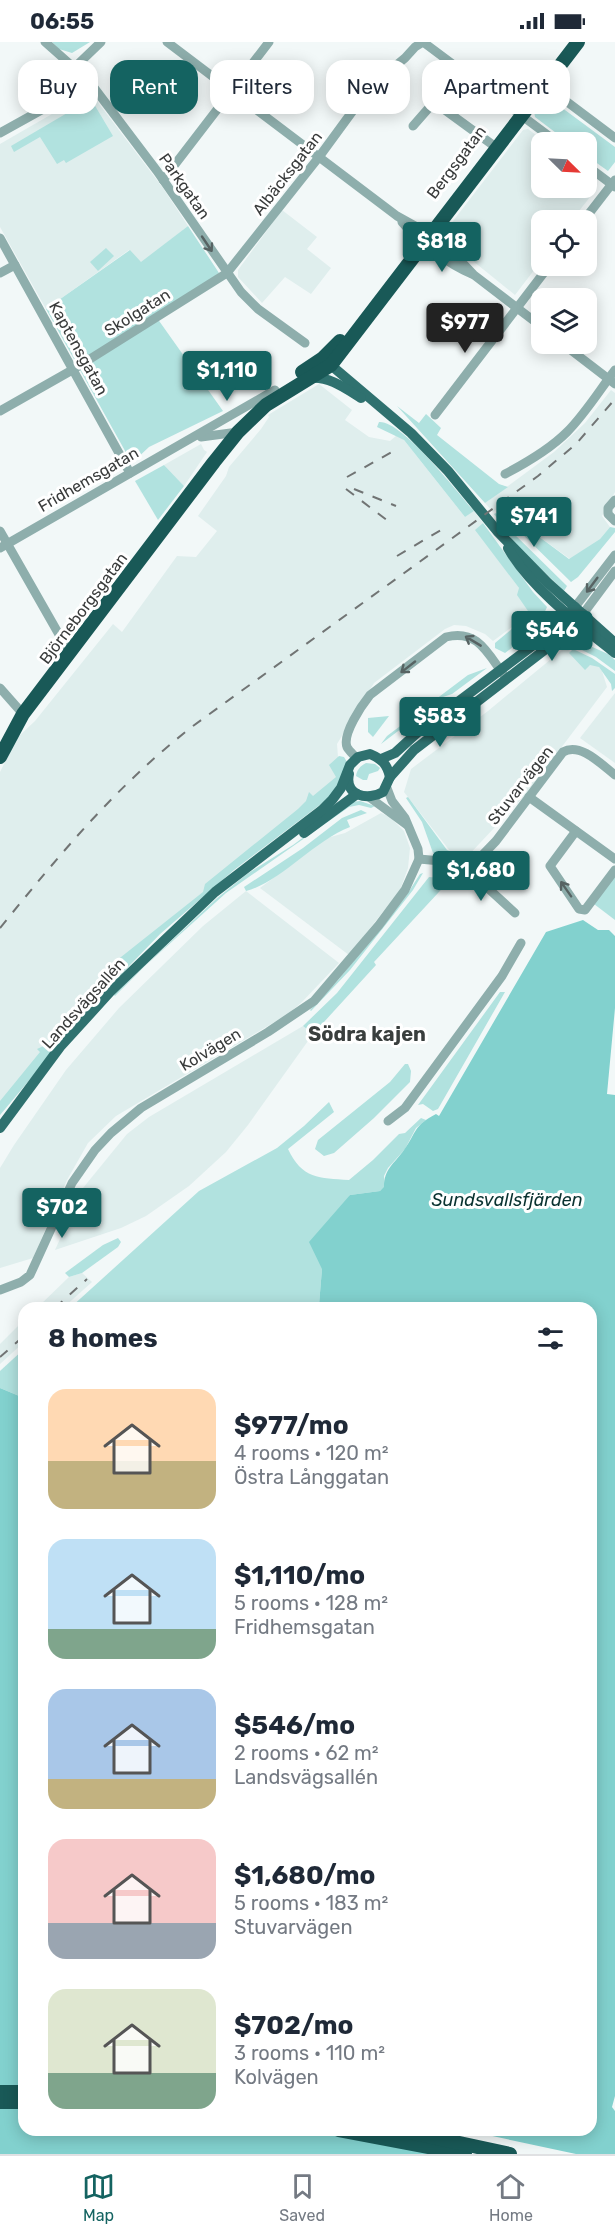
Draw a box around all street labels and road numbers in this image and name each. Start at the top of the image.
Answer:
street label: Bergsgatan [423,122,490,203]
street label: Albäcksgatan [249,128,326,219]
street label: Parkgatan [155,150,214,223]
street label: Skolgatan [101,285,174,340]
street label: Kaptensgatan [45,298,112,398]
street label: Fridhemsgatan [35,443,142,516]
street label: Björneborgsgatan [35,549,131,668]
street label: Stuvarvägen [484,742,557,829]
street label: Landsvägsallén [38,954,129,1053]
street label: Kolvägen [176,1024,244,1075]

